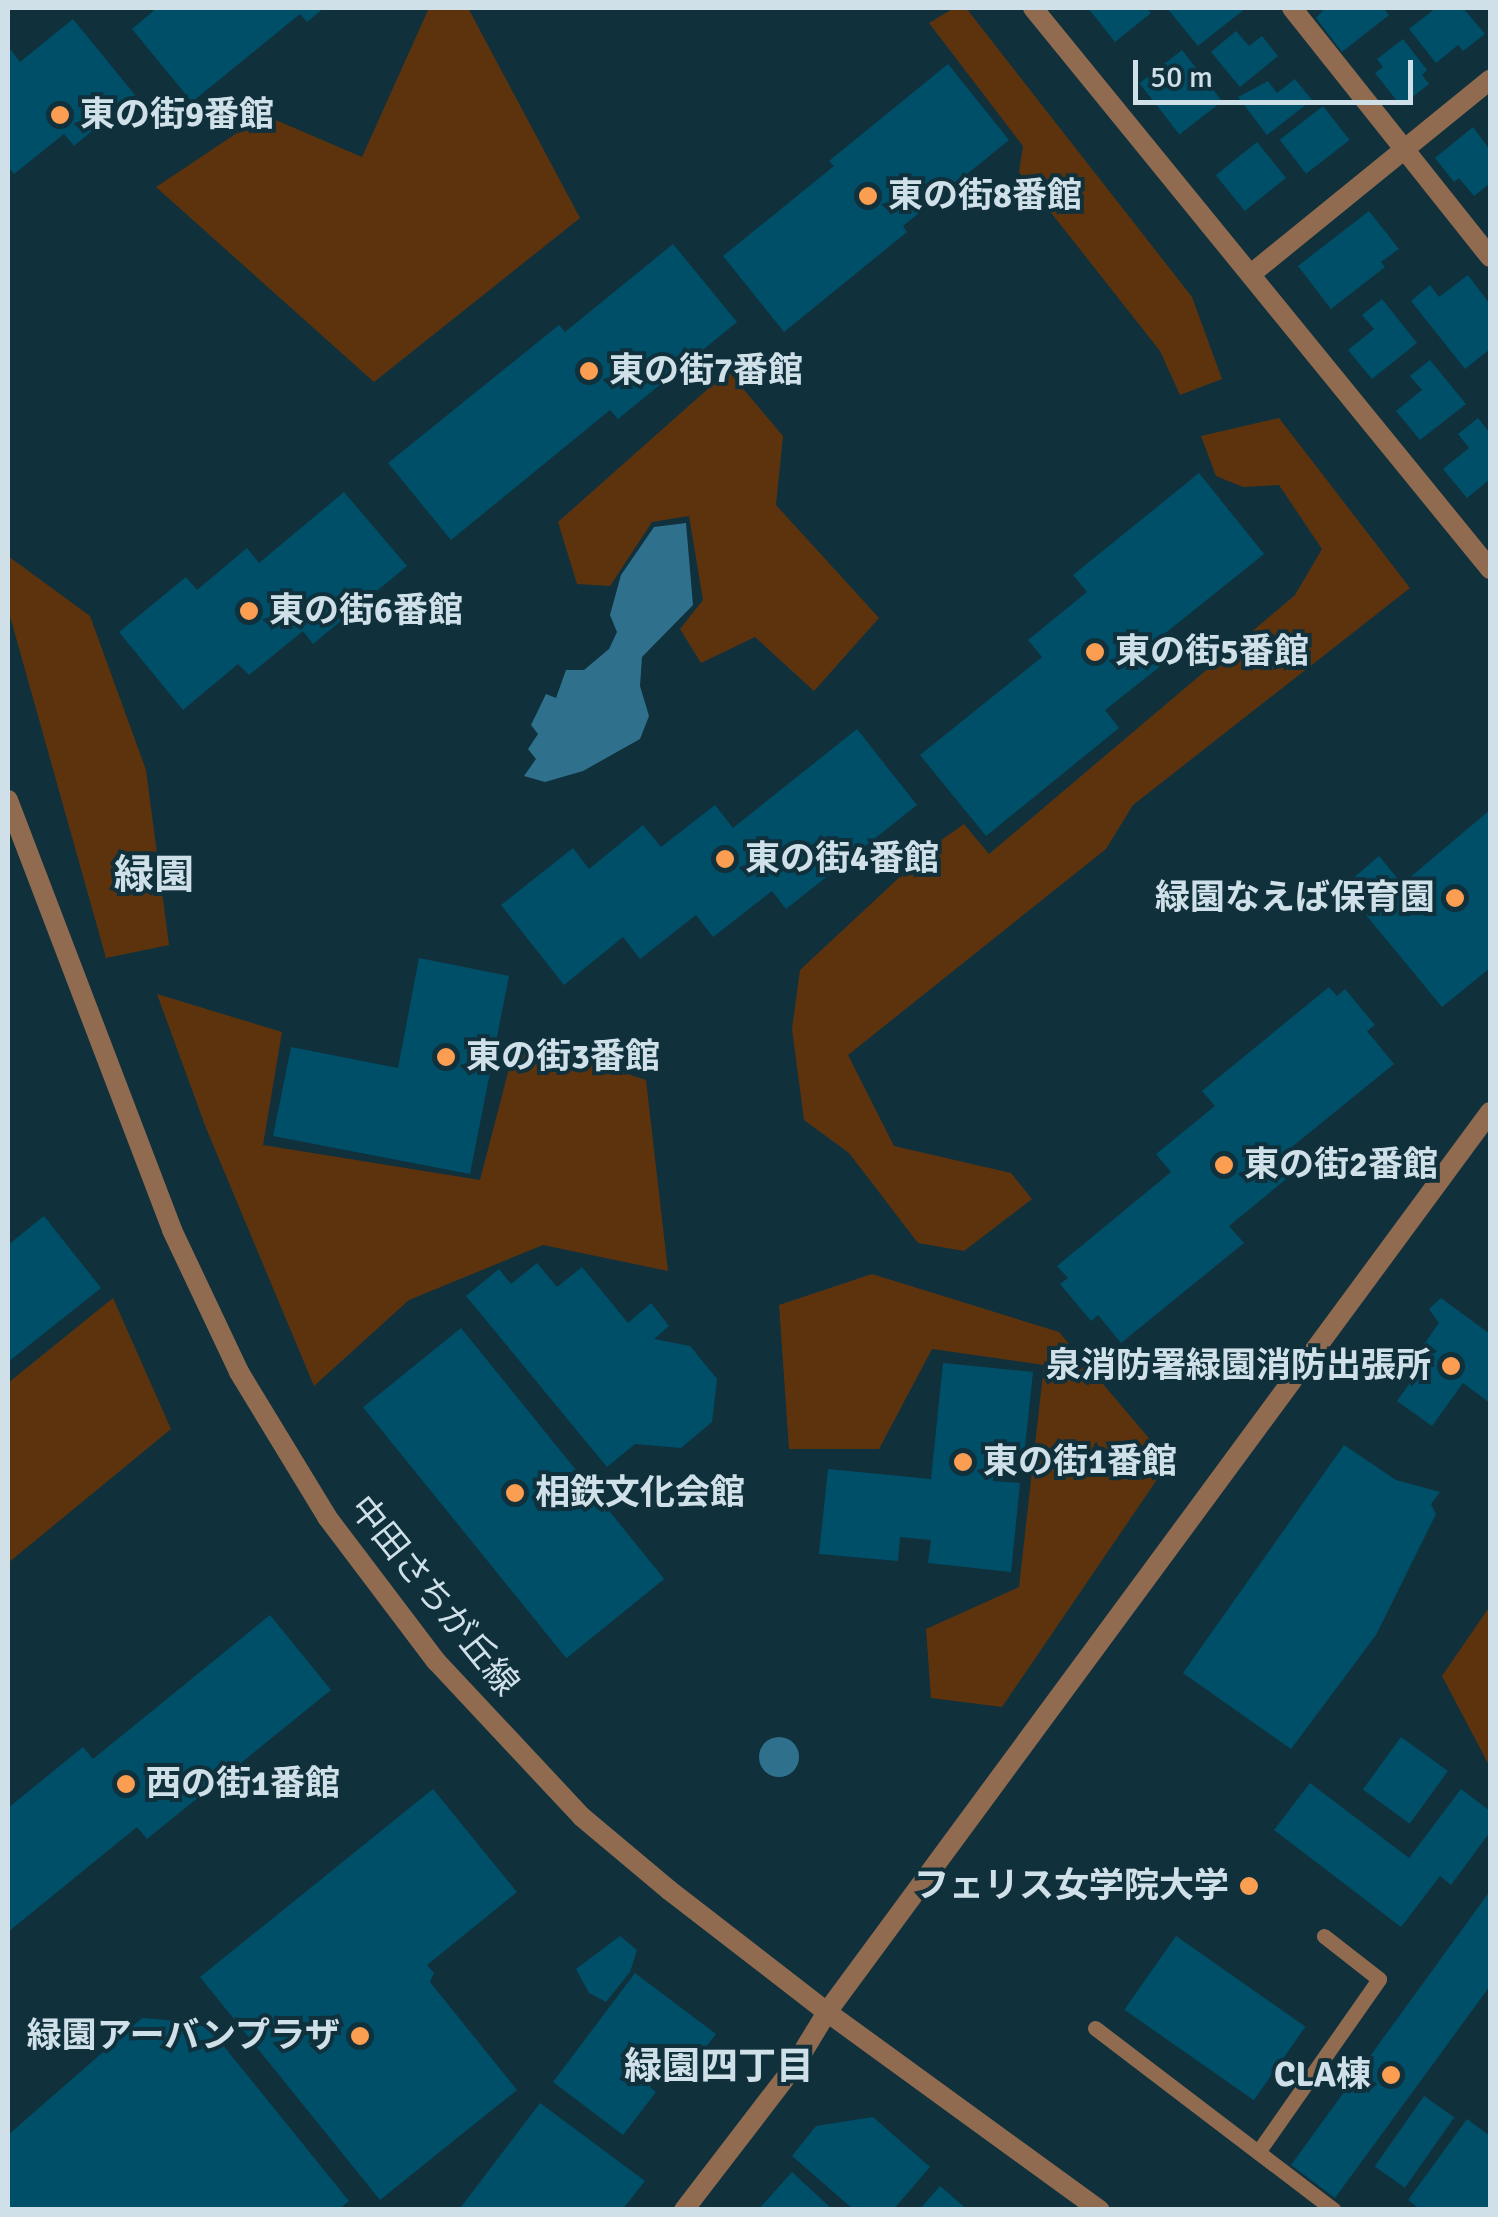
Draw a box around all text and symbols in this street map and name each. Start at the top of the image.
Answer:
scale bar [1138,40,1418,102]
text: 50 m [1150,59,1213,96]
place label: 東の街9番館 [80,94,274,136]
marker: 東の街9番館 [49,104,71,126]
place label: 東の街8番館 [888,175,1082,217]
marker: 東の街8番館 [857,185,879,207]
place label: 東の街7番館 [609,350,803,392]
marker: 東の街7番館 [578,360,600,382]
place label: 東の街6番館 [269,590,463,632]
marker: 東の街6番館 [238,600,260,622]
place label: 東の街5番館 [1115,631,1309,673]
marker: 東の街5番館 [1084,641,1106,663]
place label: 東の街4番館 [745,838,939,880]
marker: 東の街4番館 [714,848,736,870]
district label: 緑園 [114,851,194,899]
place label: 緑園なえば保育園 [1155,877,1435,919]
marker: 緑園なえば保育園 [1444,887,1466,909]
place label: 東の街3番館 [466,1036,660,1078]
marker: 東の街3番館 [435,1046,457,1068]
place label: 東の街2番館 [1244,1144,1438,1186]
marker: 東の街2番館 [1213,1154,1235,1176]
place label: 泉消防署緑園消防出張所 [1046,1345,1431,1387]
marker: 泉消防署緑園消防出張所 [1440,1355,1462,1377]
place label: 東の街1番館 [983,1441,1177,1483]
marker: 東の街1番館 [952,1451,974,1473]
place label: 相鉄文化会館 [535,1472,745,1514]
marker: 相鉄文化会館 [504,1482,526,1504]
street label: 中田さちが丘線 [341,1488,527,1704]
place label: 西の街1番館 [146,1763,340,1805]
marker: 西の街1番館 [115,1773,137,1795]
place label: フェリス女学院大学 [914,1865,1229,1907]
marker: フェリス女学院大学 [1238,1875,1260,1897]
place label: 緑園アーバンプラザ [27,2015,340,2057]
marker: 緑園アーバンプラザ [349,2025,371,2047]
district label: 緑園四丁目 [624,2044,814,2090]
place label: CLA棟 [1274,2054,1371,2096]
marker: CLA棟 [1380,2064,1402,2086]

